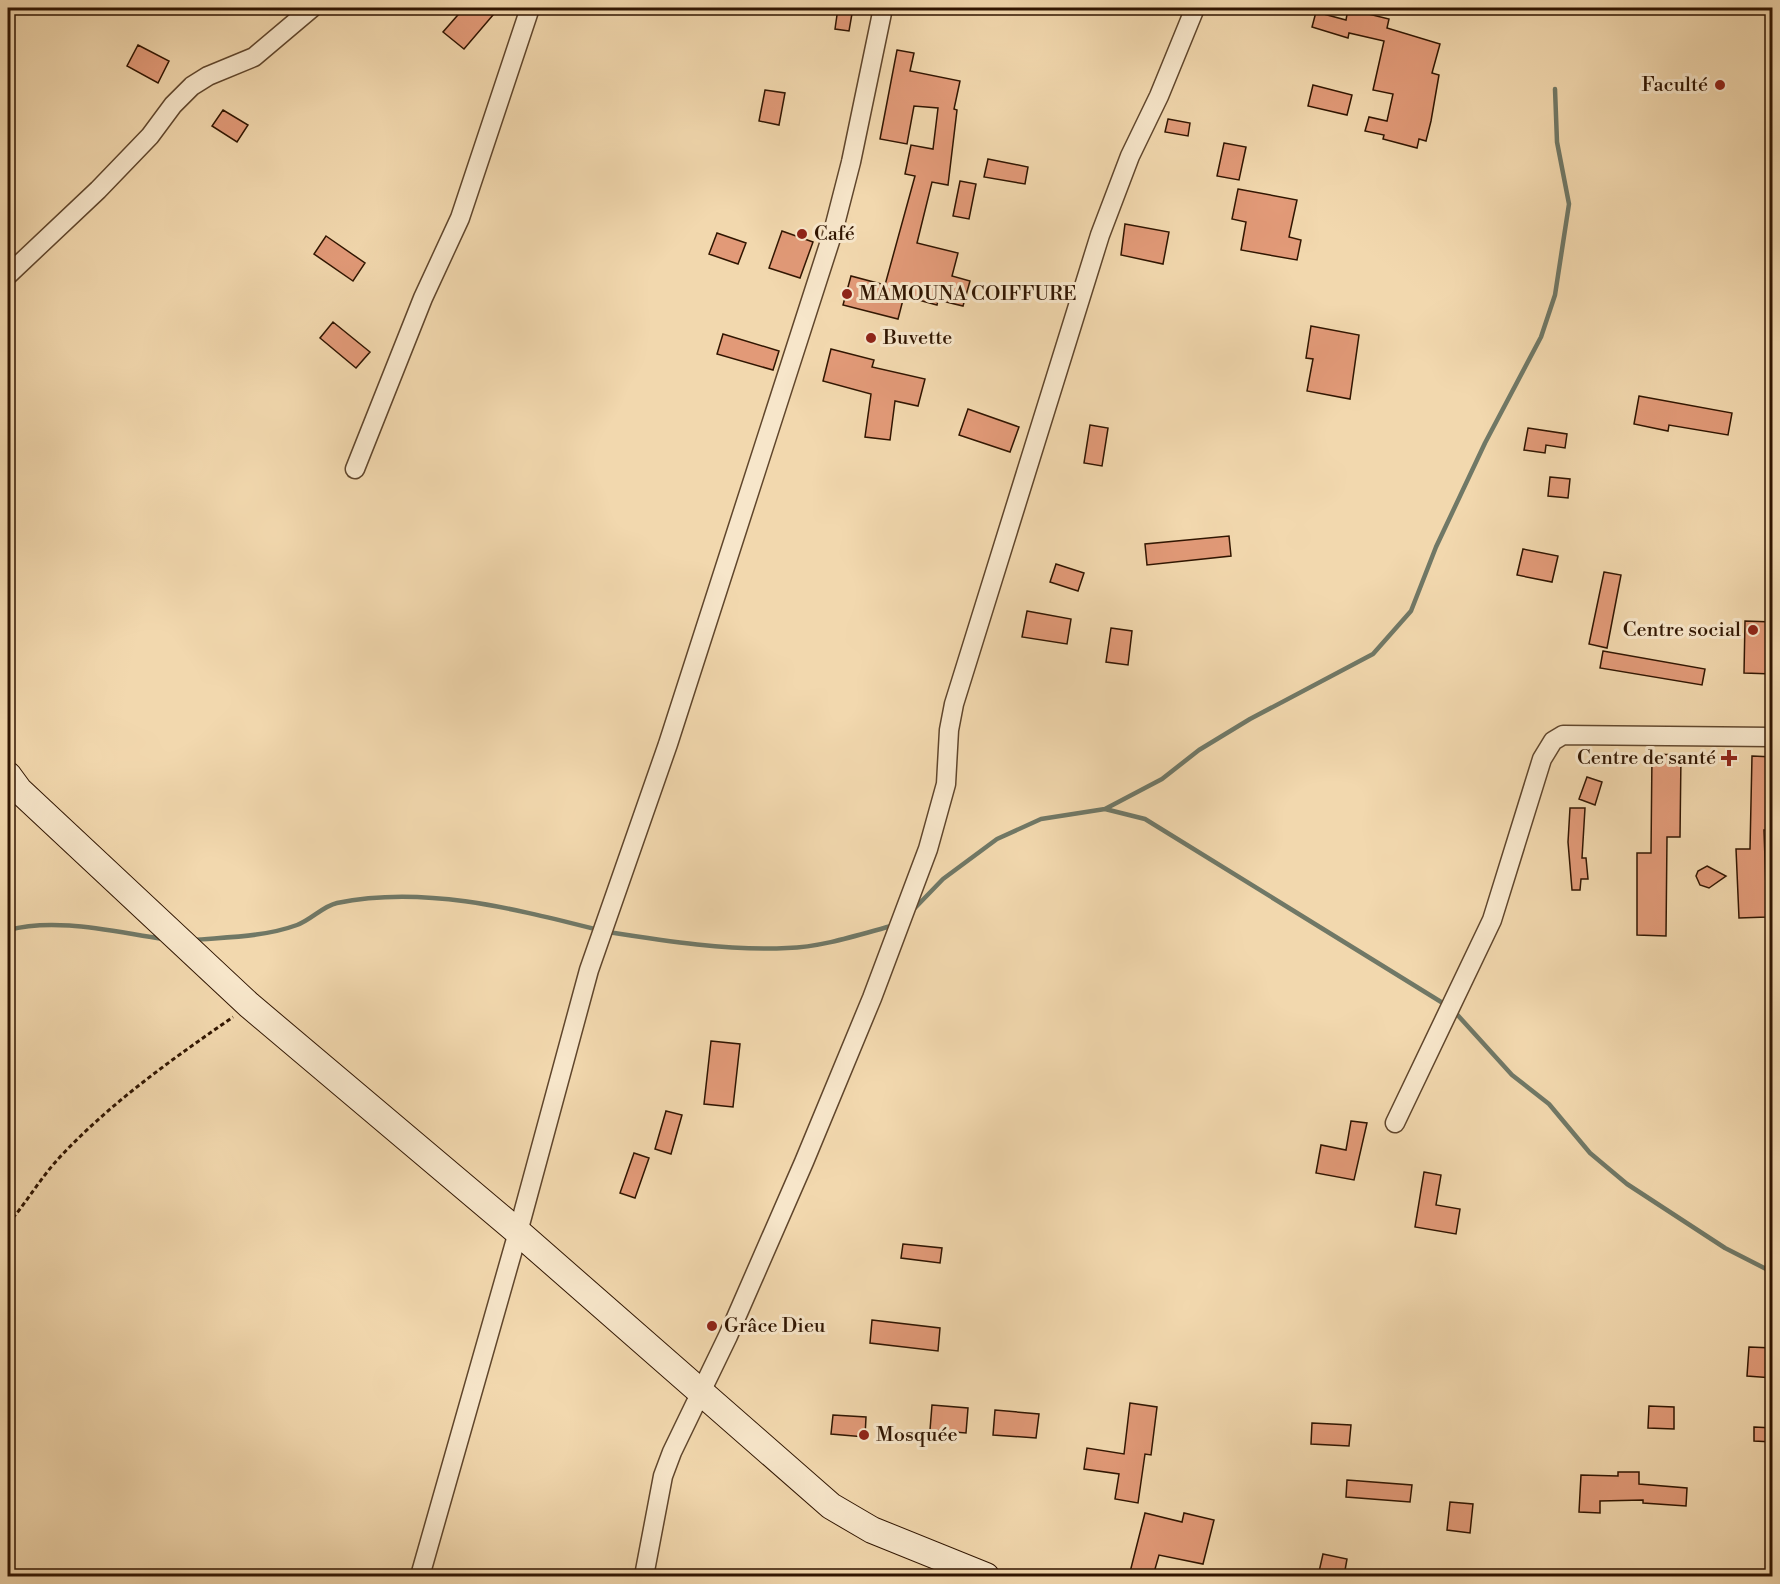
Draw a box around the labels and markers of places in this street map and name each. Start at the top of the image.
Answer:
place label: Faculté [1642,73,1708,98]
marker: Faculté [1713,78,1727,92]
place label: Café [814,222,855,247]
marker: Café [795,227,809,241]
place label: MAMOUNA COIFFURE [859,282,1077,307]
marker: MAMOUNA COIFFURE [840,287,854,301]
place label: Buvette [882,326,952,351]
marker: Buvette [864,331,878,345]
place label: Centre social [1623,618,1741,643]
marker: Centre social [1746,623,1760,637]
place label: Centre de santé [1577,746,1716,771]
marker: Centre de santé [1720,749,1738,767]
place label: Grâce Dieu [724,1314,826,1339]
marker: Grâce Dieu [705,1319,719,1333]
place label: Mosquée [876,1423,958,1448]
marker: Mosquée [857,1428,871,1442]

